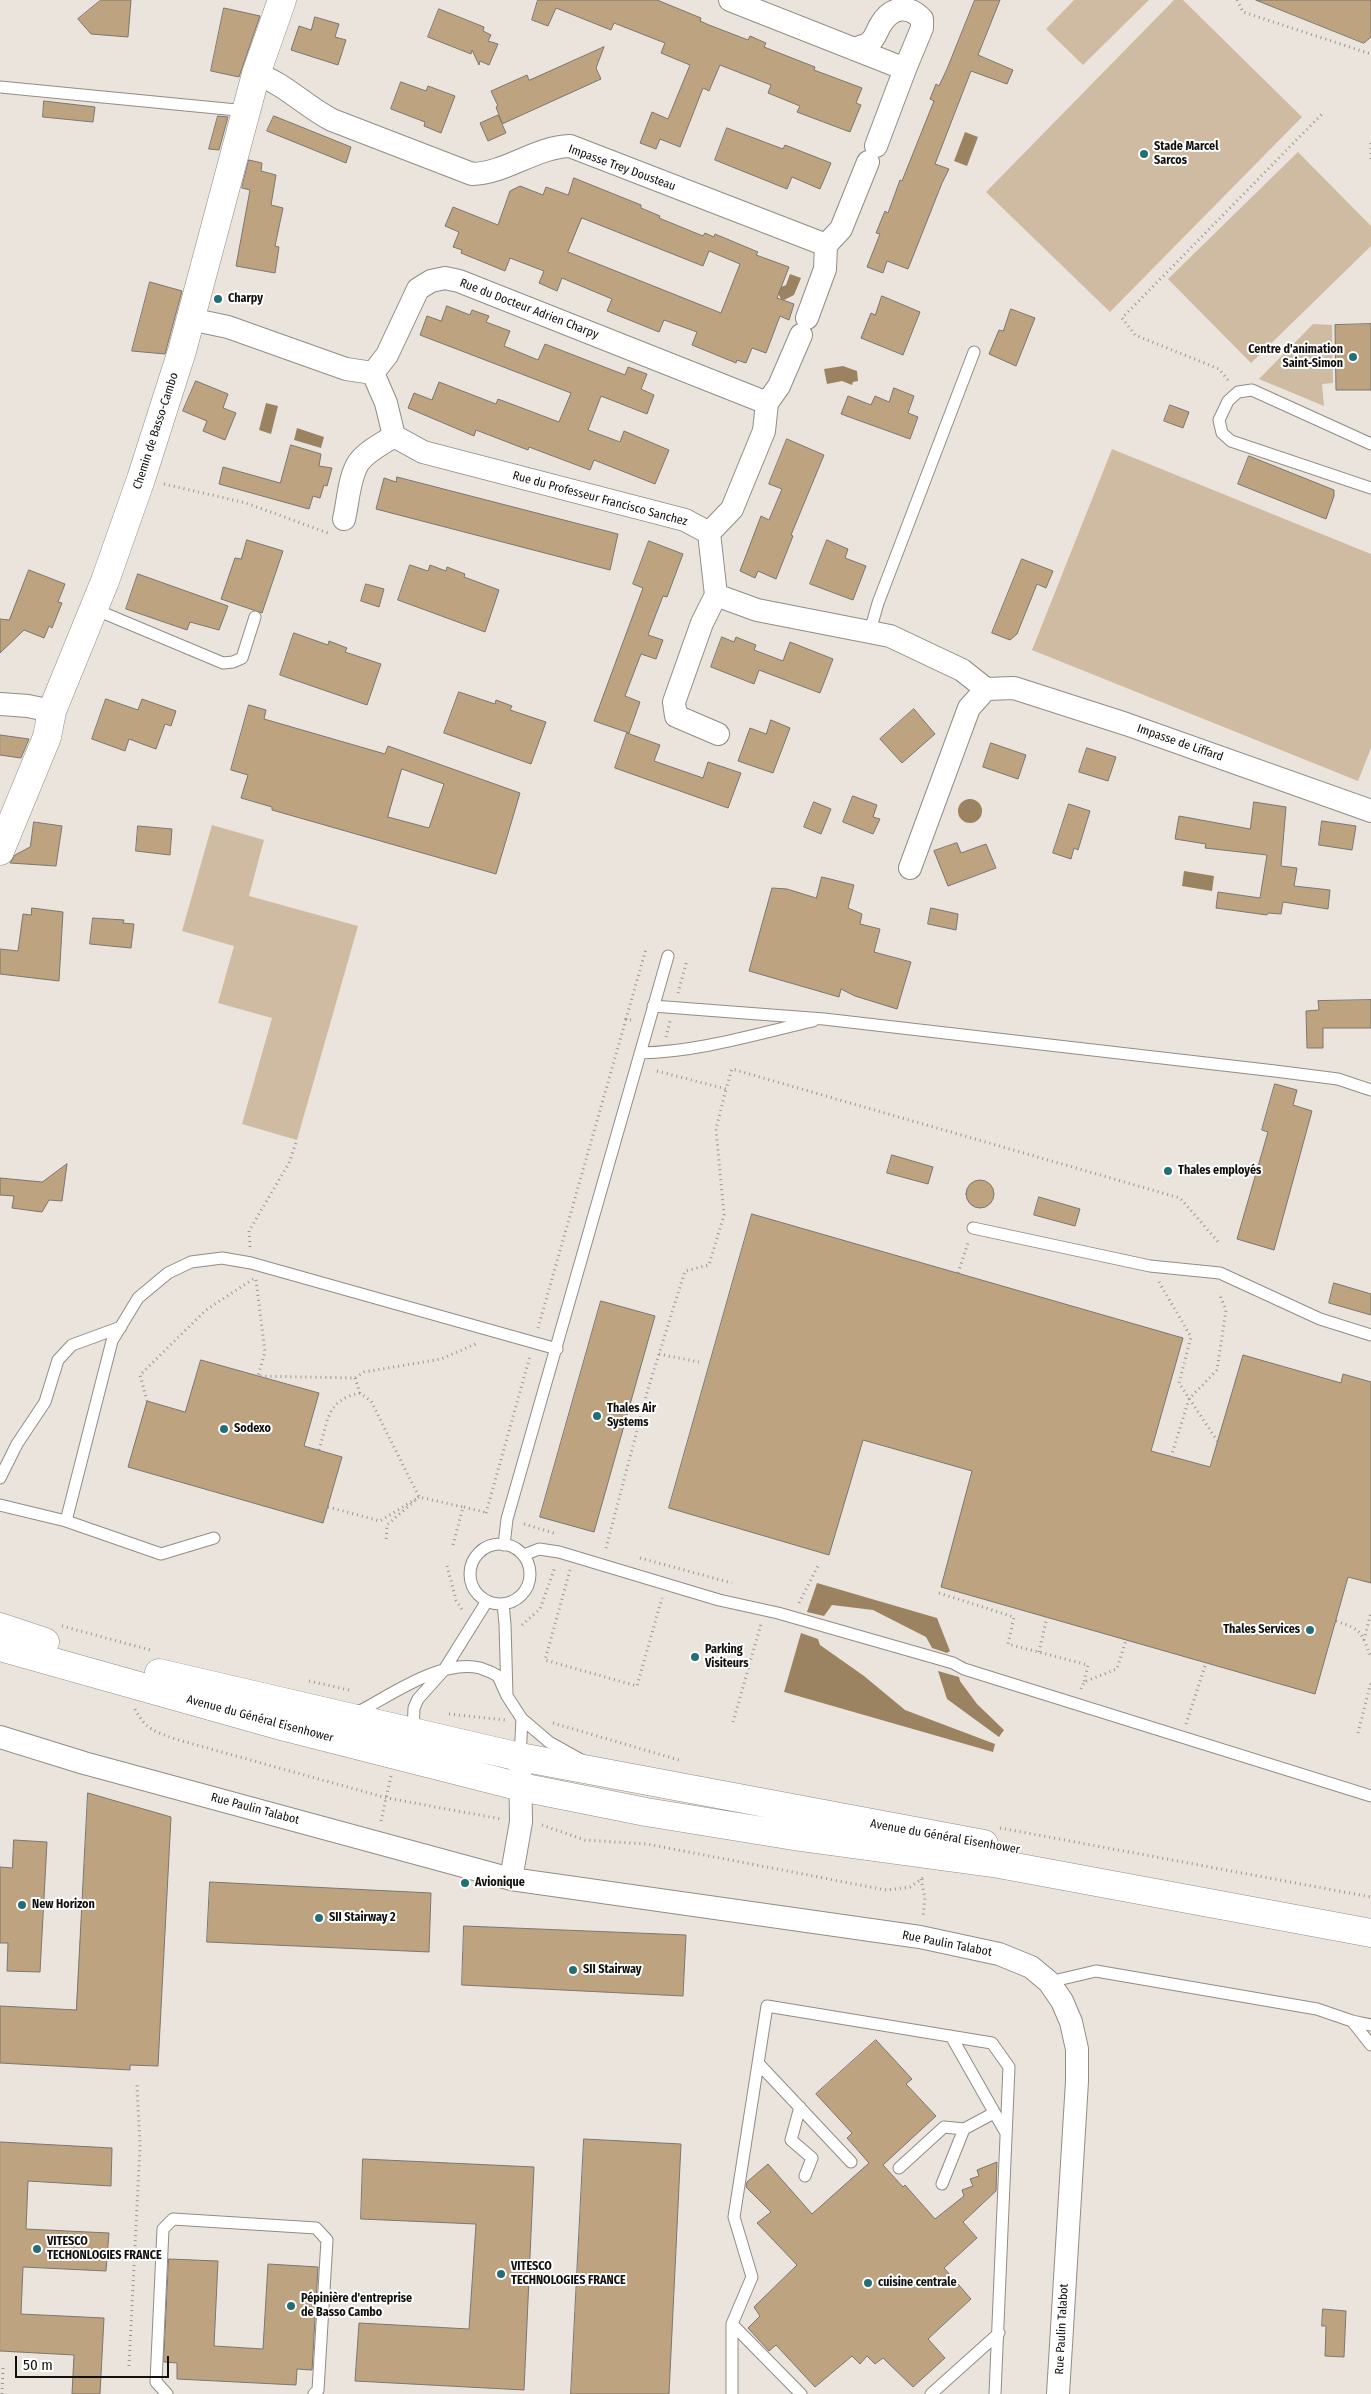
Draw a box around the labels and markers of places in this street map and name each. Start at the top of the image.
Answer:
place label: Stade Marcel Sarcos [1154,140,1218,168]
marker: Stade Marcel Sarcos [1138,148,1150,160]
place label: Charpy [228,292,263,306]
marker: Charpy [212,293,224,305]
place label: Centre d'animation Saint-Simon [1248,343,1343,371]
marker: Centre d'animation Saint-Simon [1347,351,1359,363]
place label: Thales employés [1178,1164,1261,1178]
marker: Thales employés [1162,1165,1174,1177]
place label: Thales Air Systems [607,1402,656,1430]
marker: Thales Air Systems [591,1410,603,1422]
place label: Sodexo [234,1422,271,1436]
marker: Sodexo [218,1423,230,1435]
place label: Thales Services [1223,1623,1300,1637]
marker: Thales Services [1304,1624,1316,1636]
place label: Parking Visiteurs [705,1643,749,1671]
marker: Parking Visiteurs [689,1651,701,1663]
place label: Avionique [475,1876,525,1890]
marker: Avionique [459,1877,471,1889]
place label: New Horizon [32,1898,95,1912]
marker: New Horizon [16,1899,28,1911]
place label: SII Stairway 2 [329,1911,396,1925]
marker: SII Stairway 2 [313,1912,325,1924]
place label: SII Stairway [583,1963,642,1977]
marker: SII Stairway [567,1964,579,1976]
place label: VITESCO TECHONLOGIES FRANCE [47,2235,162,2263]
marker: VITESCO TECHONLOGIES FRANCE [31,2243,43,2255]
place label: VITESCO TECHNOLOGIES FRANCE [511,2260,626,2288]
marker: VITESCO TECHNOLOGIES FRANCE [495,2268,507,2280]
place label: cuisine centrale [878,2276,956,2290]
marker: cuisine centrale [862,2277,874,2289]
place label: Pépinière d'entreprise de Basso Cambo [301,2292,412,2320]
marker: Pépinière d'entreprise de Basso Cambo [285,2300,297,2312]

